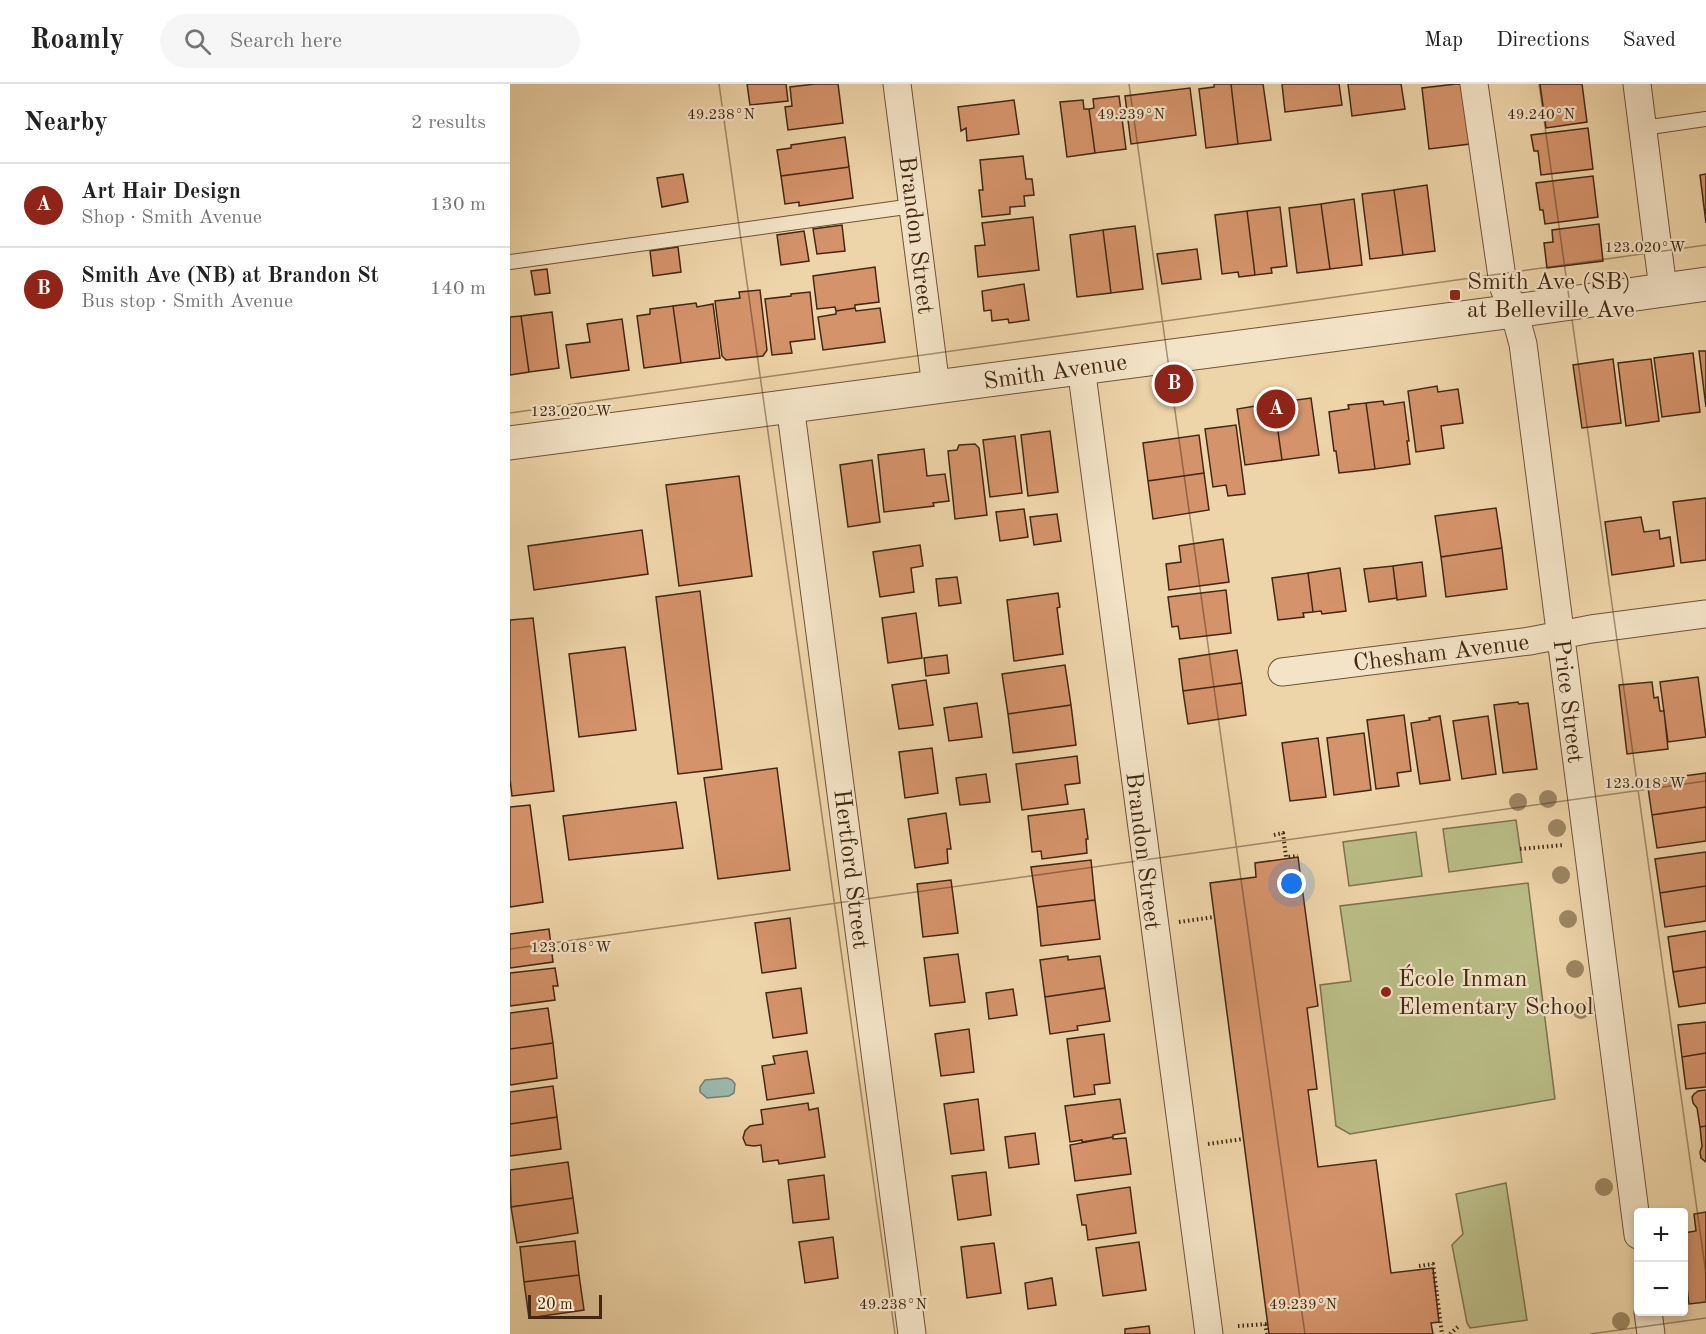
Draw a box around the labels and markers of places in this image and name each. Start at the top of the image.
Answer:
place label: Smith Ave (SB) at Belleville Ave [1467,271,1635,323]
marker: Smith Ave (SB) at Belleville Ave [1448,288,1462,302]
pin: B [1154,362,1194,406]
pin: A [1256,386,1296,432]
place label: École Inman Elementary School [1398,964,1593,1020]
marker: École Inman Elementary School [1379,985,1393,999]

